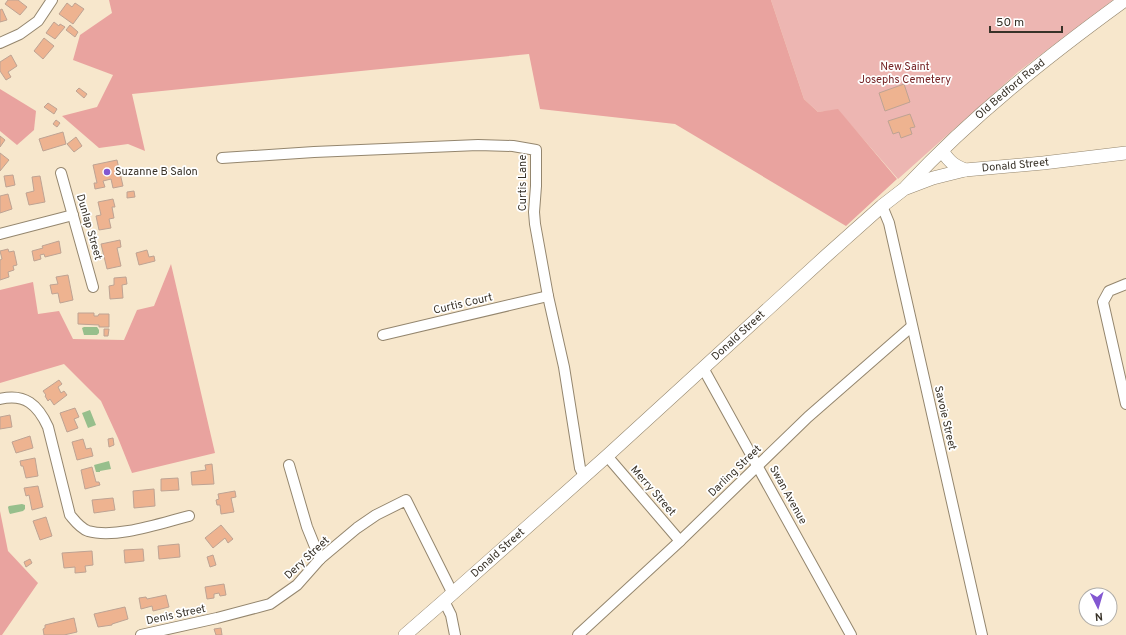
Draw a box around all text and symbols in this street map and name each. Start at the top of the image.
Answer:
scale bar [990,8,1062,34]
text: 50 m [996,15,1024,31]
street label: Old Bedford Road [972,56,1048,123]
park label: New Saint Josephs Cemetery [859,60,951,87]
street label: Curtis Lane [516,155,530,211]
street label: Donald Street [981,155,1050,175]
place label: Suzanne B Salon [115,165,198,179]
marker: Suzanne B Salon [102,167,112,177]
street label: Dunlap Street [73,192,105,262]
street label: Curtis Court [432,290,494,318]
street label: Donald Street [709,308,768,364]
street label: Savoie Street [931,384,959,452]
street label: Darling Street [705,442,765,500]
street label: Merry Street [627,463,679,519]
street label: Swan Avenue [766,463,810,527]
street label: Donald Street [468,525,528,581]
street label: Dery Street [282,534,332,582]
north arrow [1078,587,1118,627]
street label: Denis Street [145,602,207,628]
text: N [1094,609,1103,623]

